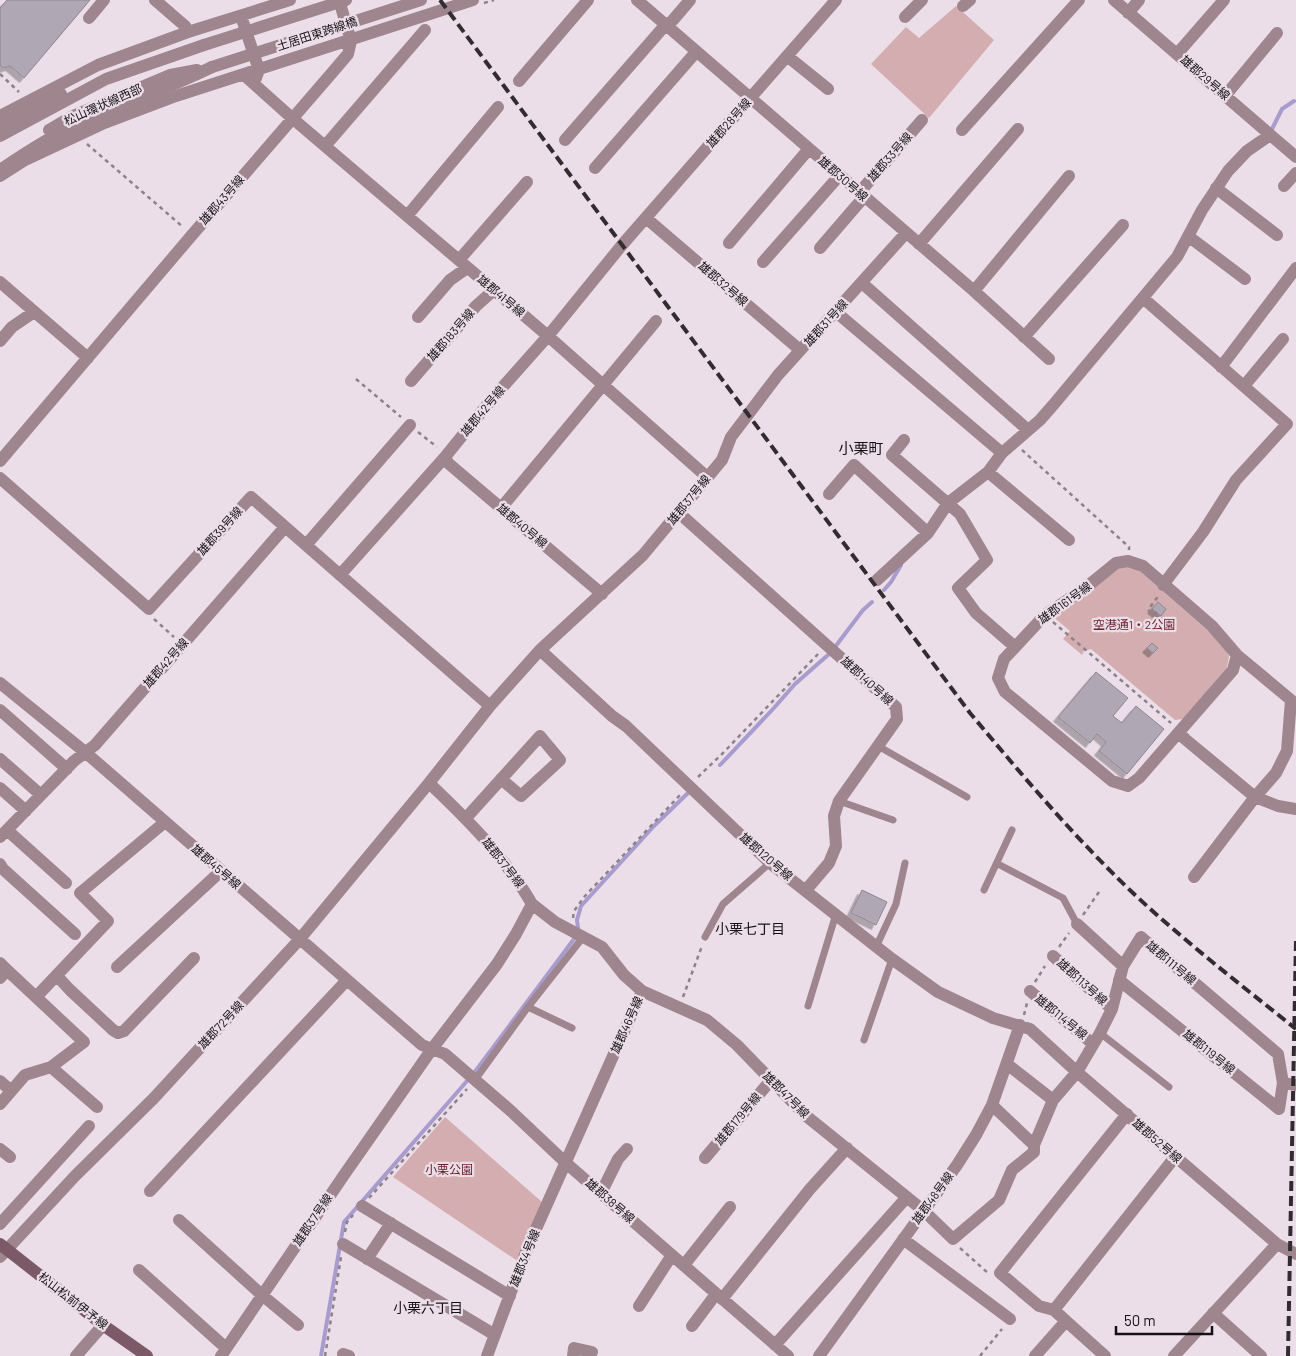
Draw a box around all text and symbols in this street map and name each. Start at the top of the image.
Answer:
street label: 土居田東跨線橋 [275,13,359,53]
street label: 雄郡29号線 [1178,52,1233,102]
street label: 松山環状線西部 [61,81,144,128]
street label: 雄郡28号線 [703,95,753,150]
street label: 雄郡33号線 [864,129,914,184]
street label: 雄郡30号線 [816,153,871,204]
street label: 雄郡43号線 [196,172,246,227]
street label: 雄郡32号線 [696,258,751,308]
street label: 雄郡41号線 [475,271,528,319]
street label: 雄郡31号線 [801,296,850,349]
street label: 雄郡183号線 [424,305,477,363]
street label: 雄郡42号線 [457,382,507,438]
district label: 小栗町 [838,439,884,457]
street label: 雄郡37号線 [664,472,712,527]
street label: 雄郡40号線 [495,500,551,550]
street label: 雄郡39号線 [194,503,245,557]
street label: 雄郡161号線 [1035,578,1094,626]
park label: 空港通1・2公園 [1093,617,1175,631]
street label: 雄郡42号線 [140,635,191,690]
street label: 雄郡140号線 [839,653,897,707]
street label: 雄郡120号線 [737,830,796,883]
street label: 雄郡37号線 [480,834,528,890]
street label: 雄郡45号線 [189,841,244,891]
district label: 小栗七丁目 [715,920,785,937]
street label: 雄郡111号線 [1144,937,1199,987]
street label: 雄郡113号線 [1055,955,1111,1007]
street label: 雄郡114号線 [1033,991,1091,1042]
street label: 雄郡46号線 [607,994,645,1055]
street label: 雄郡72号線 [195,998,246,1051]
street label: 雄郡119号線 [1181,1026,1238,1076]
street label: 雄郡47号線 [761,1068,813,1120]
street label: 雄郡179号線 [711,1089,763,1147]
street label: 雄郡52号線 [1130,1115,1185,1165]
park label: 小栗公園 [425,1162,473,1176]
street label: 雄郡48号線 [909,1169,956,1226]
street label: 雄郡38号線 [583,1175,638,1225]
street label: 雄郡37号線 [290,1191,335,1248]
street label: 雄郡34号線 [506,1227,542,1288]
street label: 松山松前伊予線 [36,1269,111,1332]
district label: 小栗六丁目 [393,1299,463,1316]
scale bar [1116,1304,1212,1336]
text: 50 m [1124,1311,1156,1329]

